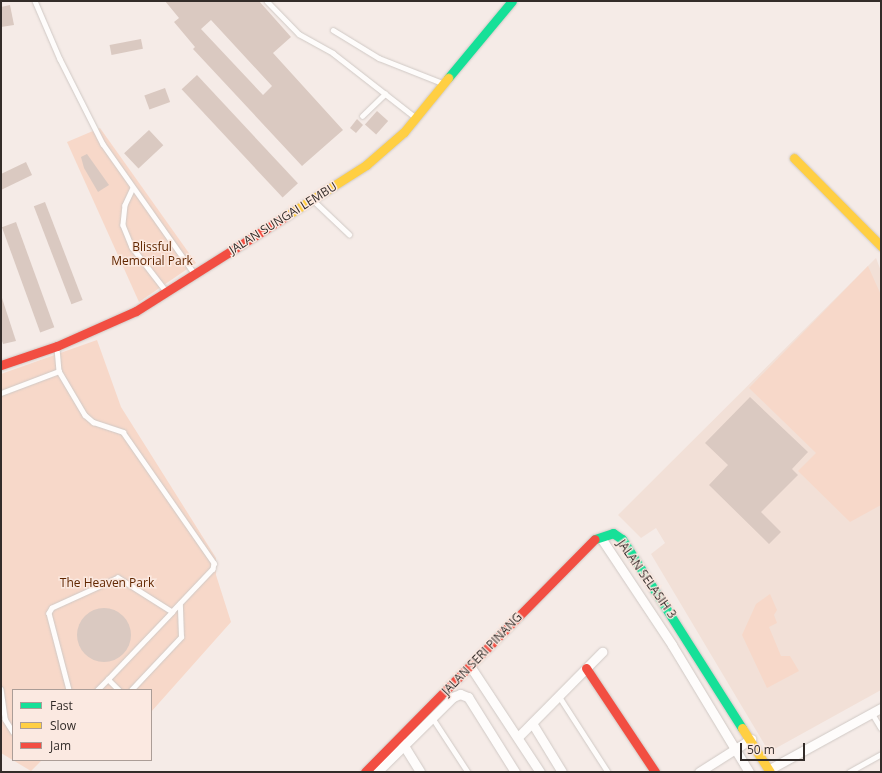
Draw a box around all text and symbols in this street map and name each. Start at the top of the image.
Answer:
street label: JALAN SUNGAI LEMBU [227,179,339,257]
park label: Blissful Memorial Park [111,240,193,268]
street label: JALAN SELASIH 3 [615,537,679,621]
park label: The Heaven Park [60,576,154,590]
street label: JALAN SERI PINANG [439,610,525,698]
legend [12,689,152,761]
text: Fast [50,697,73,714]
text: Slow [50,717,76,734]
scale bar [742,735,807,761]
text: Jam [50,737,71,754]
text: 50 m [747,741,775,758]

